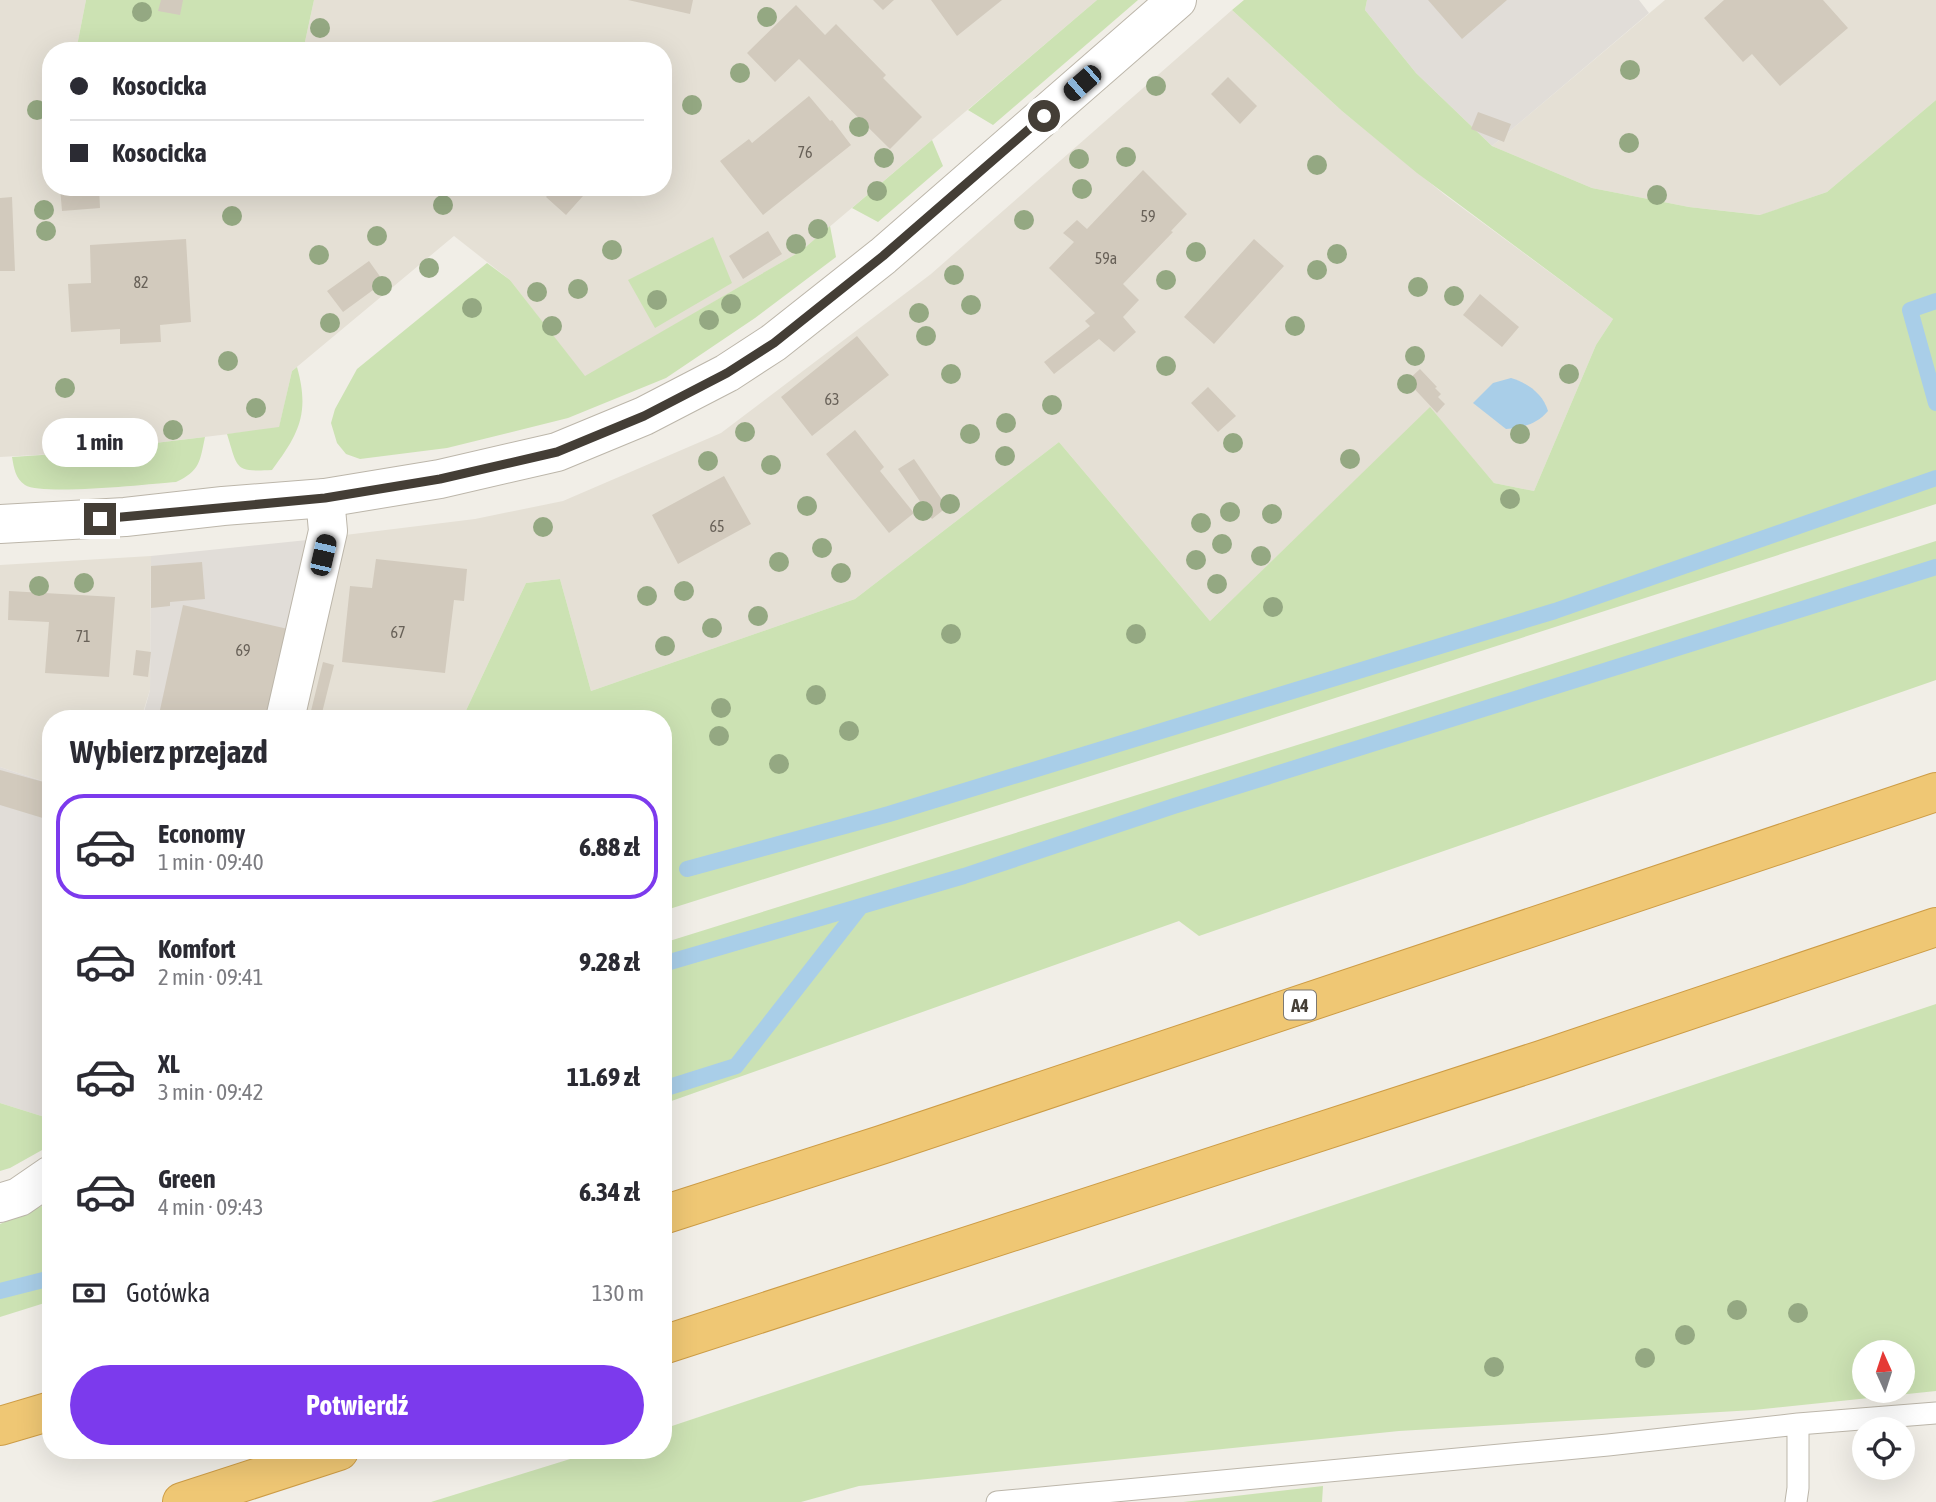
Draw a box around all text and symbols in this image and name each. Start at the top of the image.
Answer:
car [1060,61,1105,105]
text: Kosocicka [112,71,207,101]
route start [1028,100,1060,132]
text: Kosocicka [112,138,207,168]
house number: 76 [797,143,813,161]
house number: 59 [1140,207,1156,225]
house number: 59a [1095,249,1117,267]
house number: 82 [133,273,149,291]
house number: 63 [824,390,840,408]
callout: 1 min [42,418,158,466]
text: 1 min [77,429,123,455]
route end [84,503,116,535]
house number: 65 [709,517,725,535]
car [309,532,338,578]
house number: 67 [390,623,406,641]
house number: 71 [75,627,91,645]
house number: 69 [235,641,251,659]
text: Wybierz przejazd [70,733,268,770]
icon: car [74,815,137,878]
text: Economy [158,819,245,849]
text: 6.88 zł [579,832,640,862]
text: 1 min · 09:40 [158,849,264,875]
icon: car [74,930,137,993]
text: Komfort [158,934,235,964]
text: 9.28 zł [579,947,640,977]
text: 2 min · 09:41 [158,964,264,990]
road number: A4 [1284,990,1316,1020]
icon: car [74,1045,137,1108]
text: XL [158,1049,180,1079]
text: 11.69 zł [567,1062,640,1092]
text: 3 min · 09:42 [158,1079,264,1105]
icon: car [74,1160,137,1223]
text: Green [158,1164,216,1194]
text: 6.34 zł [579,1177,640,1207]
text: 4 min · 09:43 [158,1194,264,1220]
icon: cash [70,1274,108,1312]
text: Gotówka [126,1278,210,1308]
text: 130 m [592,1280,644,1306]
north arrow [1852,1340,1914,1404]
map controls [1852,1340,1915,1480]
button: Potwierdź [70,1365,644,1445]
button: locate [1852,1417,1915,1480]

